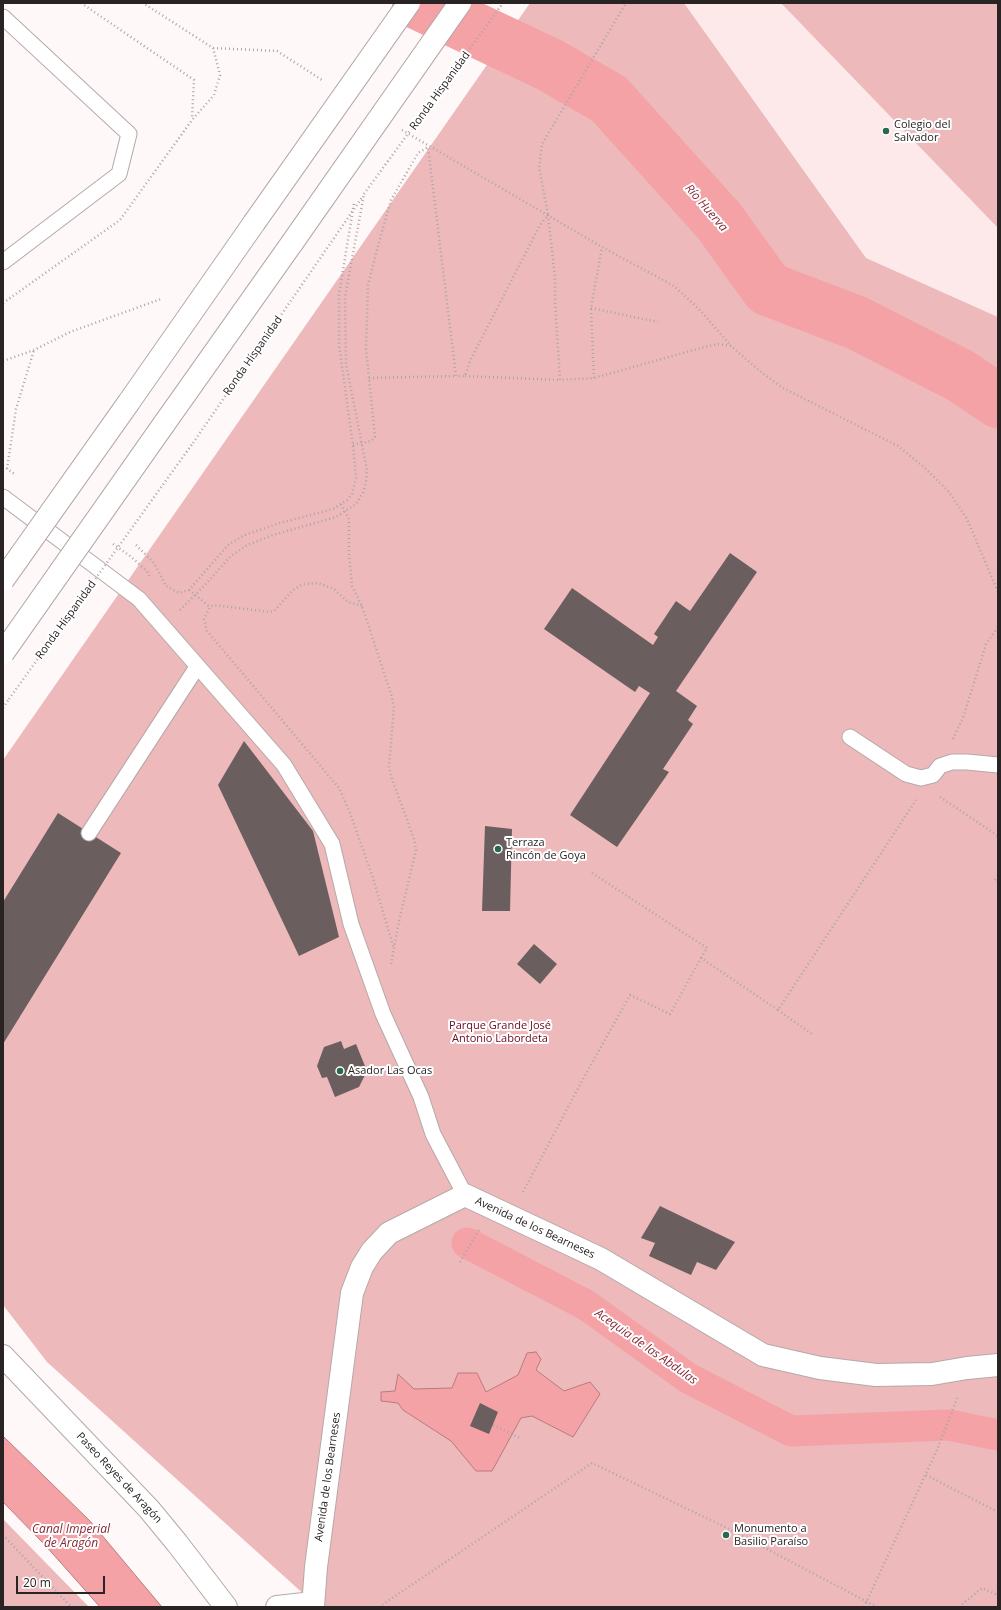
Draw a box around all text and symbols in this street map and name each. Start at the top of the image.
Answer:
street label: Ronda Hispanidad [407,49,473,133]
place label: Colegio del Salvador [894,118,950,144]
marker: Colegio del Salvador [881,126,891,136]
water label: Río Huerva [682,181,730,235]
street label: Ronda Hispanidad [221,314,285,398]
street label: Ronda Hispanidad [33,578,99,662]
place label: Terraza Rincón de Goya [506,836,586,862]
marker: Terraza Rincón de Goya [493,844,503,854]
park label: Parque Grande José Antonio Labordeta [449,1019,551,1045]
place label: Asador Las Ocas [348,1064,432,1078]
marker: Asador Las Ocas [335,1066,345,1076]
street label: Avenida de los Bearneses [473,1194,597,1262]
water label: Acequia de las Abdulas [592,1306,700,1388]
street label: Avenida de los Bearneses [312,1411,344,1543]
street label: Paseo Reyes de Aragón [74,1430,164,1526]
place label: Monumento a Basilio Paraíso [734,1522,808,1548]
water label: Canal Imperial de Aragón [32,1523,110,1551]
marker: Monumento a Basilio Paraíso [721,1530,731,1540]
scale bar [18,1568,107,1594]
text: 20 m [23,1574,51,1591]

